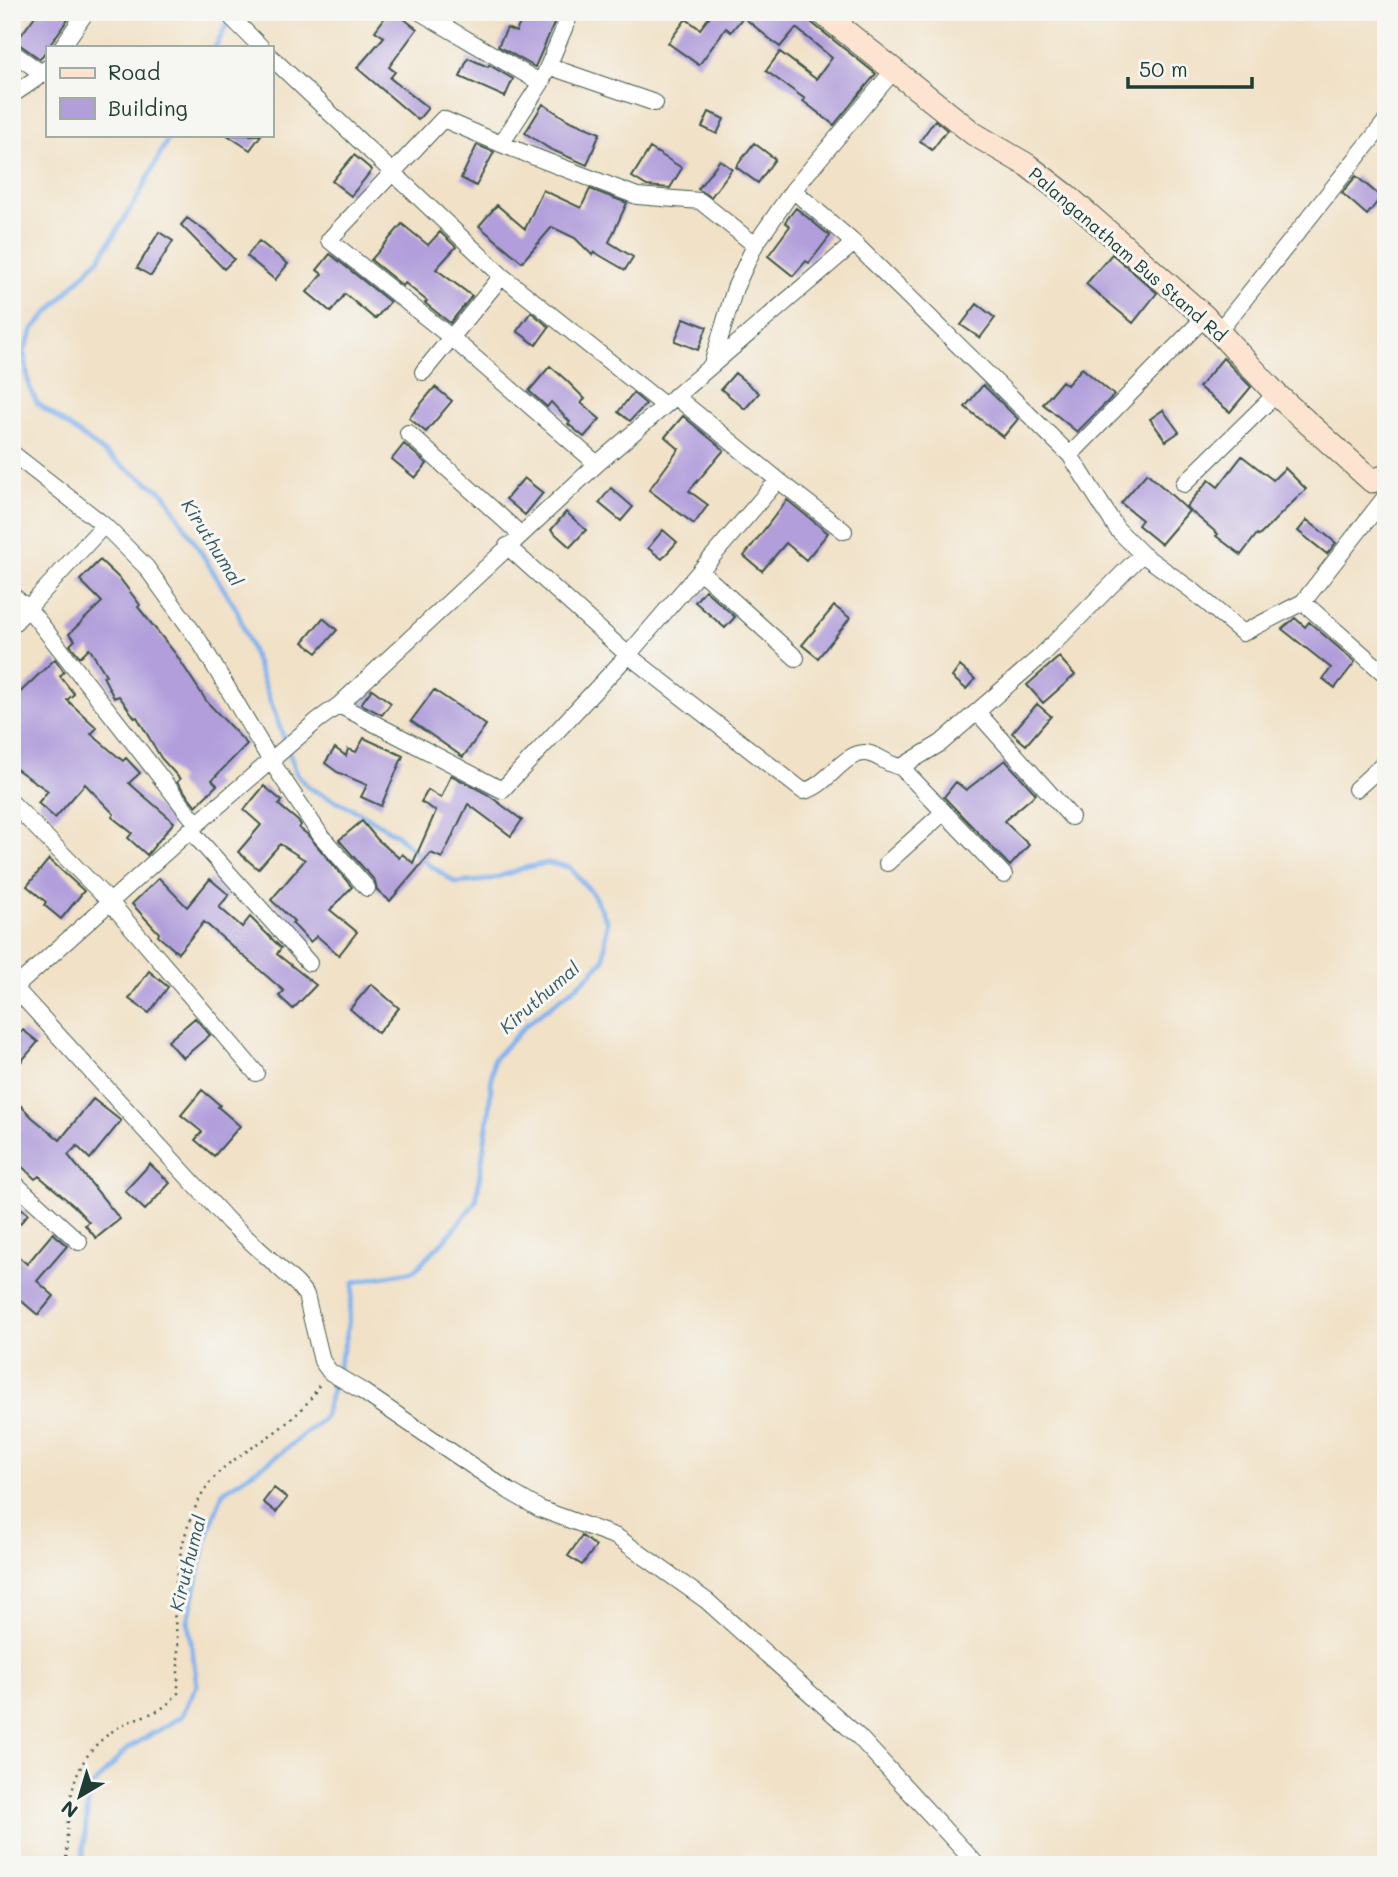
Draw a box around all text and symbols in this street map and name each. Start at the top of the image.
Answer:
legend [46,46,273,136]
scale bar [1128,46,1253,90]
text: 50 m [1139,55,1188,82]
text: Road [108,58,160,85]
text: Building [108,94,188,121]
street label: Palanganatham Bus Stand Rd [1024,161,1232,347]
water label: Kiruthumal [176,494,250,591]
water label: Kiruthumal [494,955,585,1039]
water label: Kiruthumal [163,1512,211,1614]
north arrow [46,1762,116,1832]
text: N [56,1796,83,1824]

